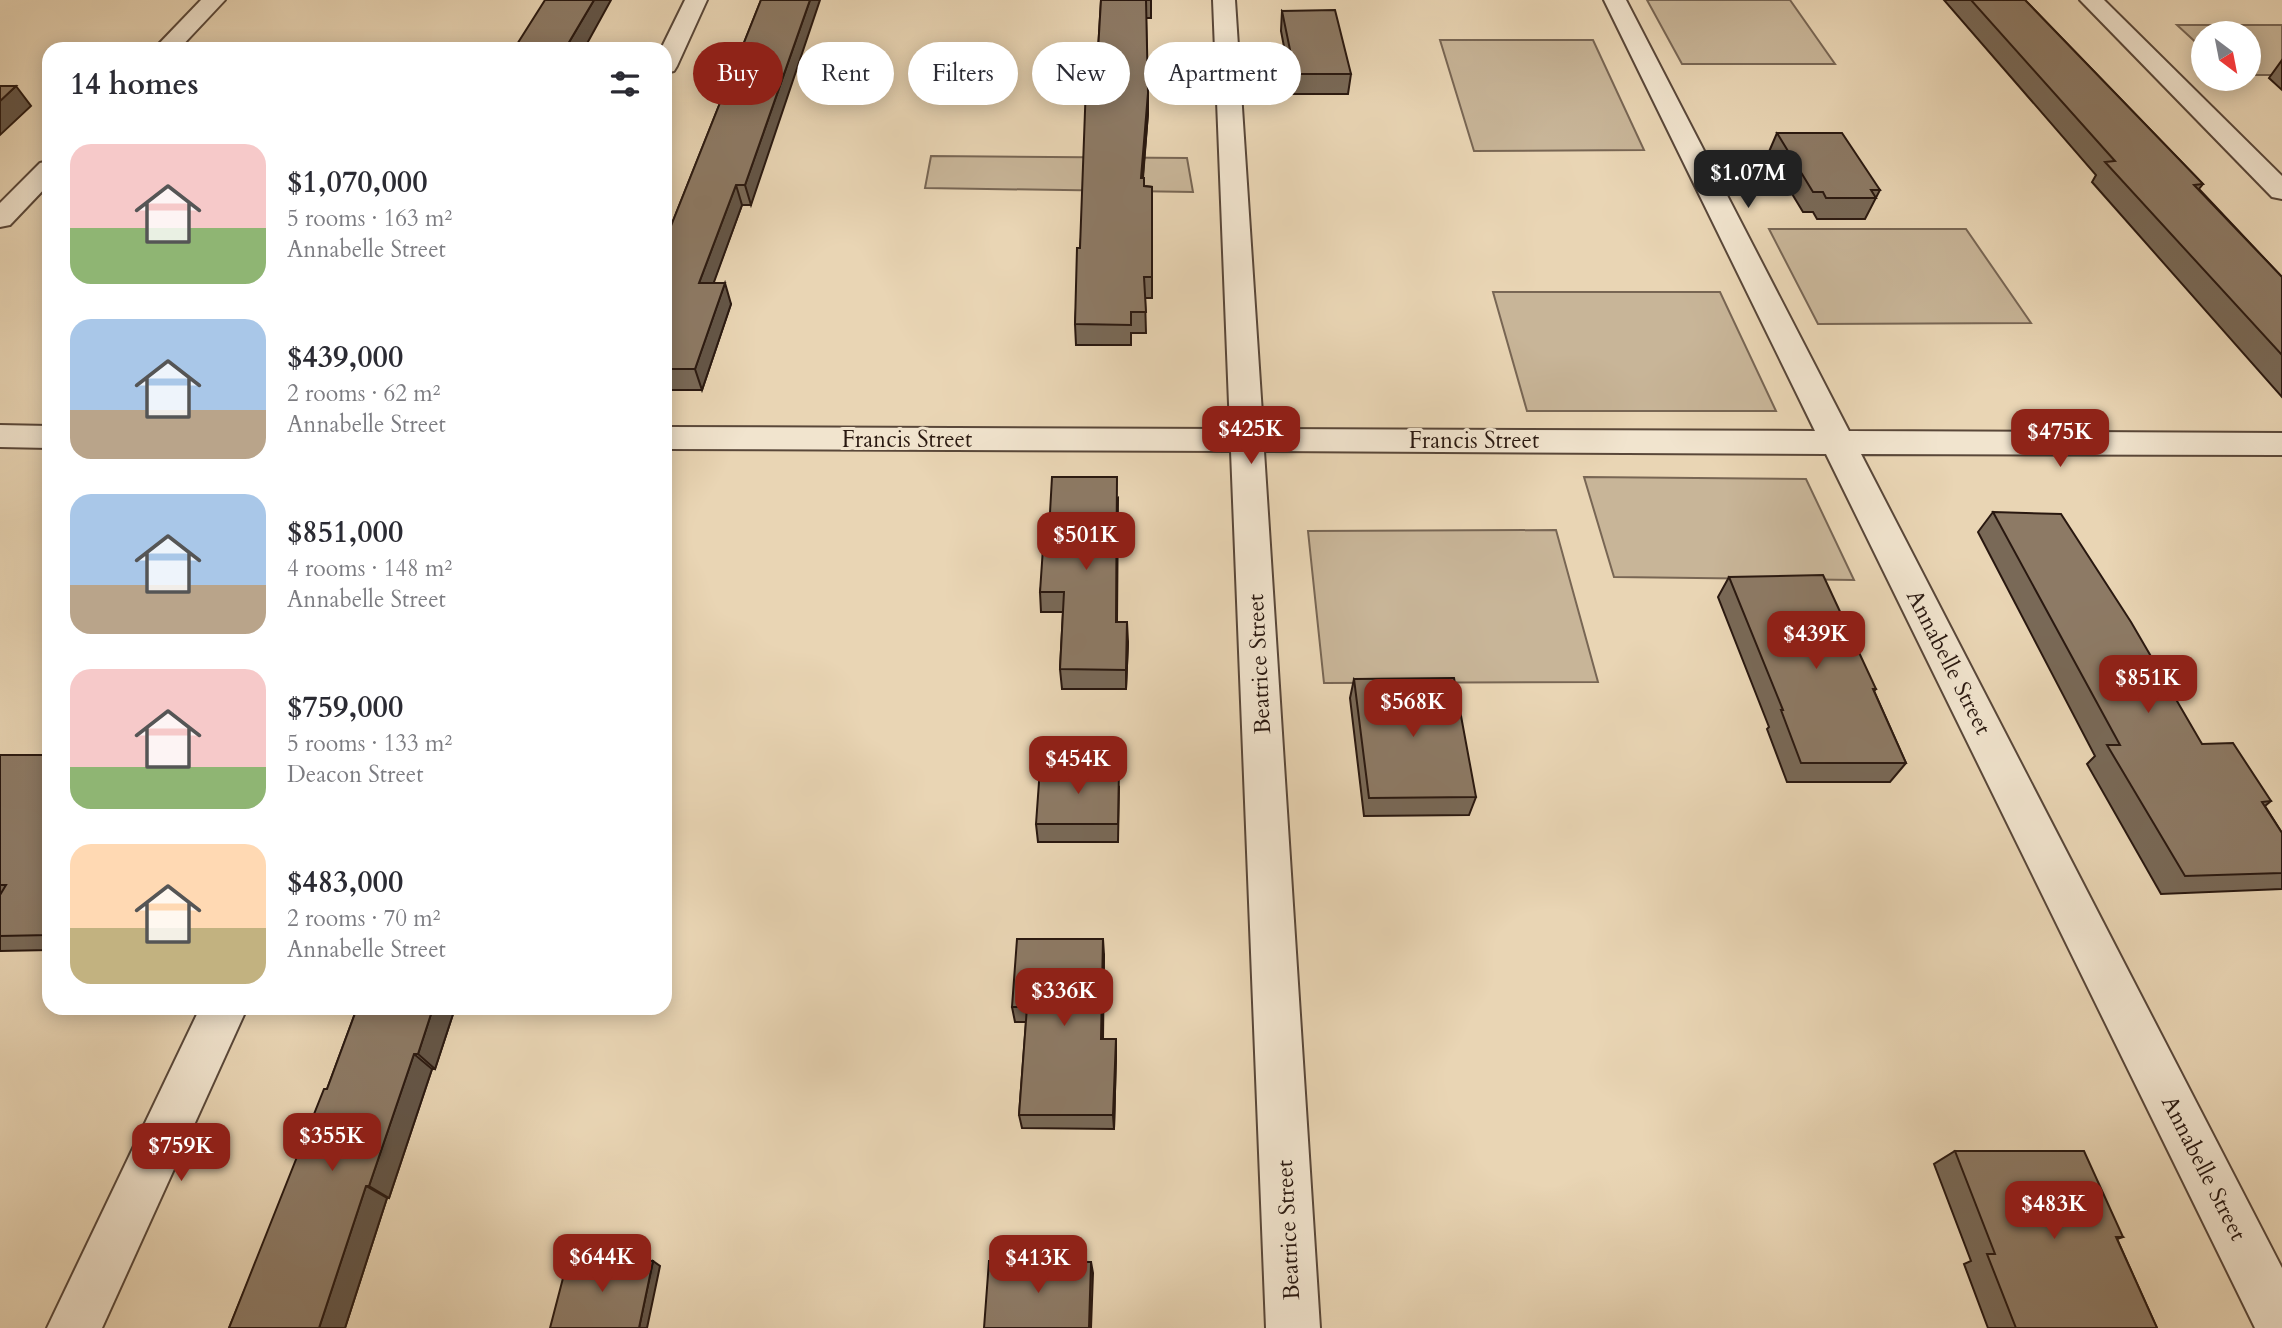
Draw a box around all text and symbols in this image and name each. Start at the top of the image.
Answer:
north arrow [2191,21,2261,91]
map controls [2191,21,2261,91]
chip: Buy [693,42,783,105]
chip: Rent [797,42,894,105]
chip: Filters [908,42,1018,105]
chip: New [1032,42,1130,105]
chip: Apartment [1144,42,1301,105]
text: 14 homes [70,64,199,105]
icon: filters [606,65,644,103]
pin: $1.07M [1691,150,1805,210]
text: $1.07M [1710,157,1786,188]
text: $1,070,000 [287,162,428,203]
icon: home [126,172,210,256]
text: 5 rooms · 163 m² [287,203,452,234]
text: Annabelle Street [287,234,446,265]
text: $439,000 [287,337,403,378]
icon: home [126,347,210,431]
text: 2 rooms · 62 m² [287,378,440,409]
pin: $425K [1202,406,1300,466]
text: Annabelle Street [287,409,446,440]
pin: $475K [2011,410,2109,469]
text: $425K [1218,413,1284,444]
text: $475K [2027,416,2093,447]
street label: Francis Street [842,424,972,455]
street label: Francis Street [1409,425,1539,456]
text: $851,000 [287,512,403,553]
pin: $501K [1037,512,1135,572]
text: $501K [1053,519,1119,550]
icon: home [126,522,210,606]
text: 4 rooms · 148 m² [287,553,452,584]
text: Annabelle Street [287,584,446,615]
street label: Annabelle Street [1899,584,1999,740]
street label: Beatrice Street [1240,593,1278,735]
pin: $439K [1767,612,1865,671]
text: $439K [1783,618,1849,649]
pin: $851K [2099,656,2197,715]
text: $851K [2115,662,2181,693]
pin: $568K [1364,680,1462,739]
text: $568K [1380,686,1446,717]
text: $759,000 [287,687,403,728]
icon: home [126,697,210,781]
text: 5 rooms · 133 m² [287,728,452,759]
pin: $454K [1029,736,1127,796]
text: $454K [1045,743,1111,774]
text: Deacon Street [287,759,424,790]
text: $483,000 [287,862,403,903]
icon: home [126,872,210,956]
text: 2 rooms · 70 m² [287,903,440,934]
text: Annabelle Street [287,934,446,965]
pin: $336K [1015,968,1113,1028]
text: $336K [1031,975,1097,1006]
street label: Annabelle Street [2154,1090,2254,1246]
pin: $355K [283,1114,381,1173]
text: $355K [299,1120,365,1151]
pin: $759K [132,1124,230,1183]
text: $759K [148,1130,214,1161]
street label: Beatrice Street [1269,1159,1307,1301]
pin: $483K [2005,1182,2103,1241]
text: $483K [2021,1188,2087,1219]
pin: $644K [553,1234,651,1294]
pin: $413K [989,1236,1087,1295]
text: $644K [569,1241,635,1272]
text: $413K [1005,1242,1071,1273]

